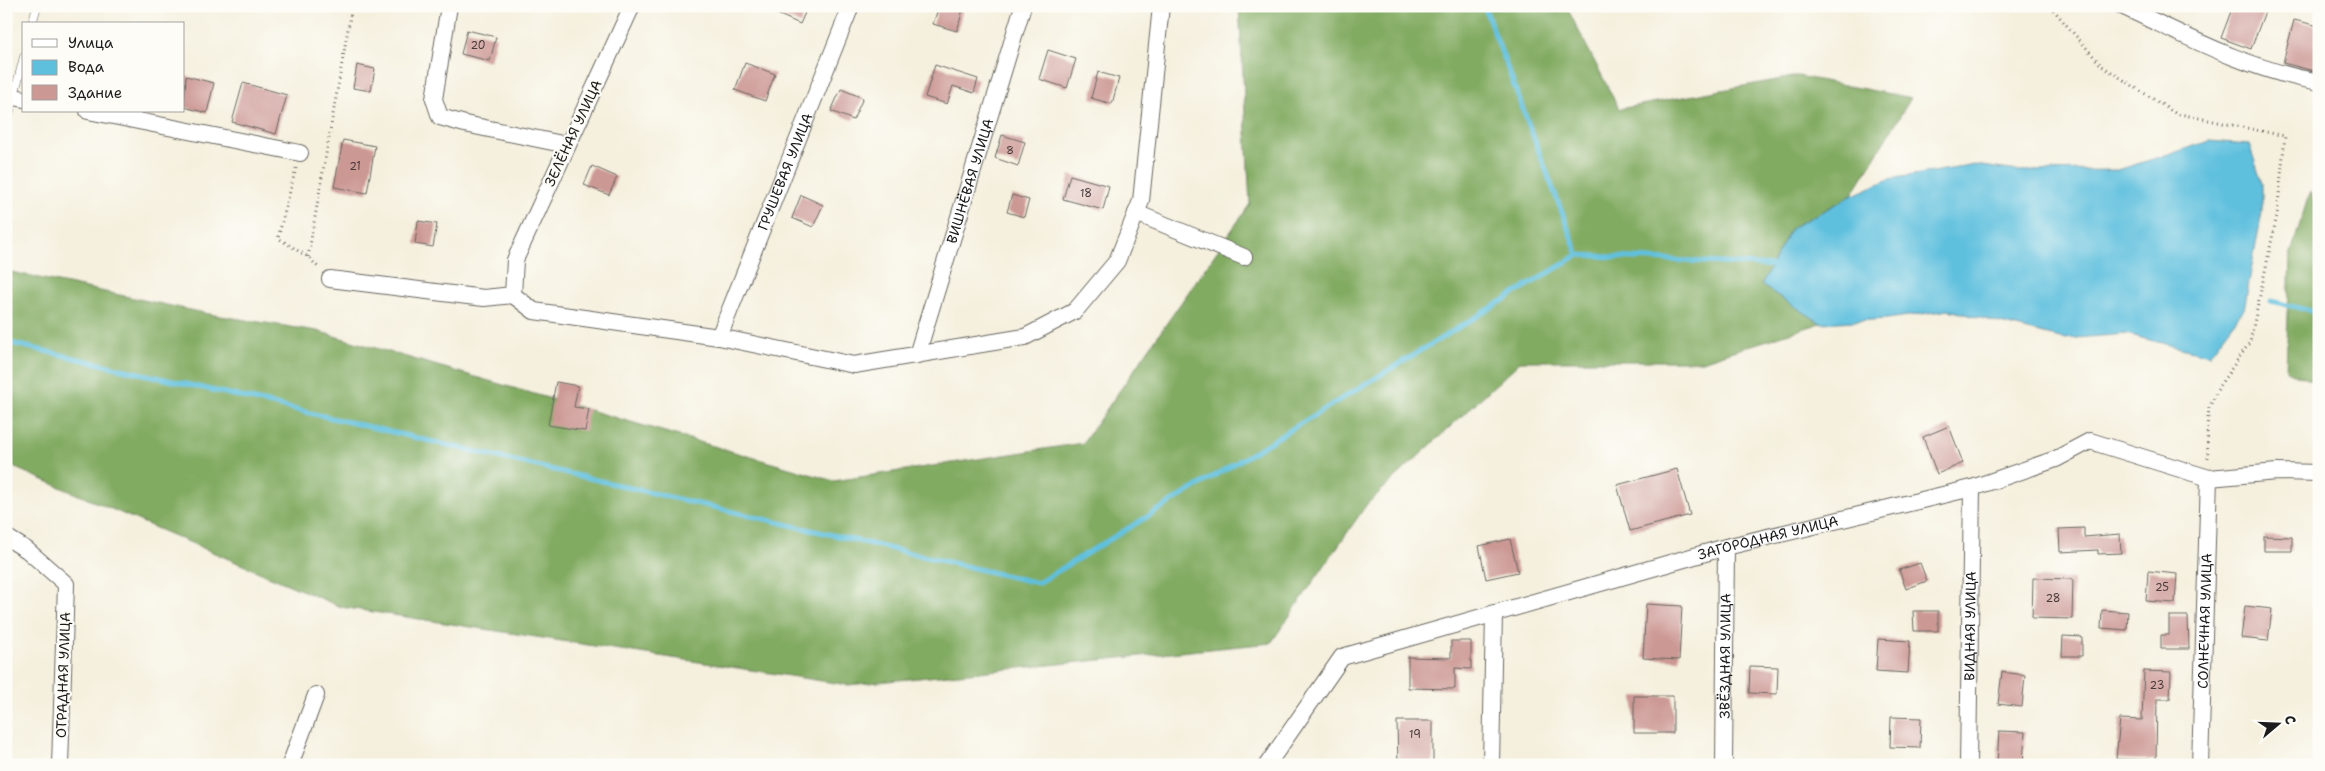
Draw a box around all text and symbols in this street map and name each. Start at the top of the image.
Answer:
legend [22,22,185,112]
text: Улица [68,33,114,53]
house number: 20 [470,38,486,53]
text: Вода [68,57,105,77]
street label: ЗЕЛЁНАЯ УЛИЦА [540,77,606,189]
text: Здание [68,83,122,103]
street label: ГРУШЕВАЯ УЛИЦА [753,110,816,233]
street label: ВИШНЁВАЯ УЛИЦА [942,116,997,246]
house number: 8 [1006,143,1014,158]
house number: 21 [349,159,361,174]
house number: 18 [1080,186,1092,201]
street label: ЗАГОРОДНАЯ УЛИЦА [1696,511,1840,564]
street label: СОЛНЕЧНАЯ УЛИЦА [2193,553,2216,689]
street label: ВИДНАЯ УЛИЦА [1960,571,1980,681]
house number: 25 [2155,580,2169,595]
house number: 28 [2045,591,2061,606]
street label: ЗВЁЗДНАЯ УЛИЦА [1715,593,1735,719]
street label: ОТРАДНАЯ УЛИЦА [52,612,74,738]
house number: 23 [2150,678,2164,693]
north arrow [2252,698,2302,748]
text: С [2280,713,2300,727]
house number: 19 [1409,727,1421,742]

